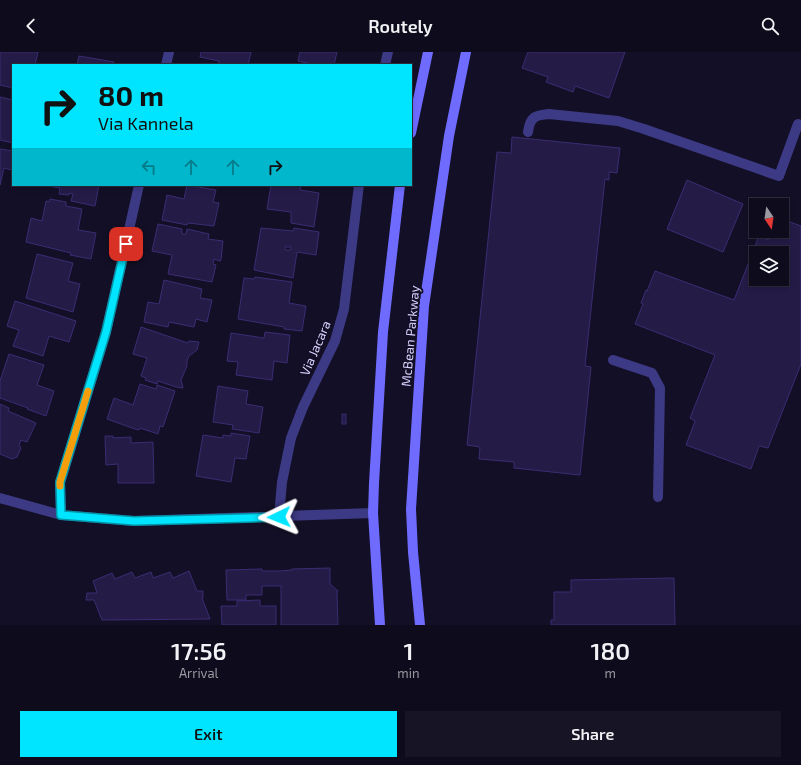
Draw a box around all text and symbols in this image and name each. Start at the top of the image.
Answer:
icon: back [20,15,42,37]
text: Routely [368,15,433,37]
icon: search [759,15,781,37]
text: 80 m [98,78,164,112]
icon: right [32,80,84,132]
text: Via Kannela [98,112,194,134]
icon: left [138,156,160,178]
icon: ahead [180,156,202,178]
icon: ahead [222,156,244,178]
icon: right [264,156,286,178]
north arrow [749,198,789,238]
map controls [749,198,789,286]
pin [109,227,143,261]
icon: arrive [115,233,137,255]
button: layers [749,246,789,286]
street label: McBean Parkway [398,285,422,387]
street label: Via Jacara [296,318,334,378]
position arrow [258,496,300,538]
text: 17:56 [171,636,226,665]
text: 1 [403,636,413,665]
text: 180 [590,636,630,665]
text: Arrival [179,665,218,681]
text: min [397,665,420,681]
text: m [605,665,616,681]
button: Exit [20,711,397,757]
button: Share [405,711,781,757]

